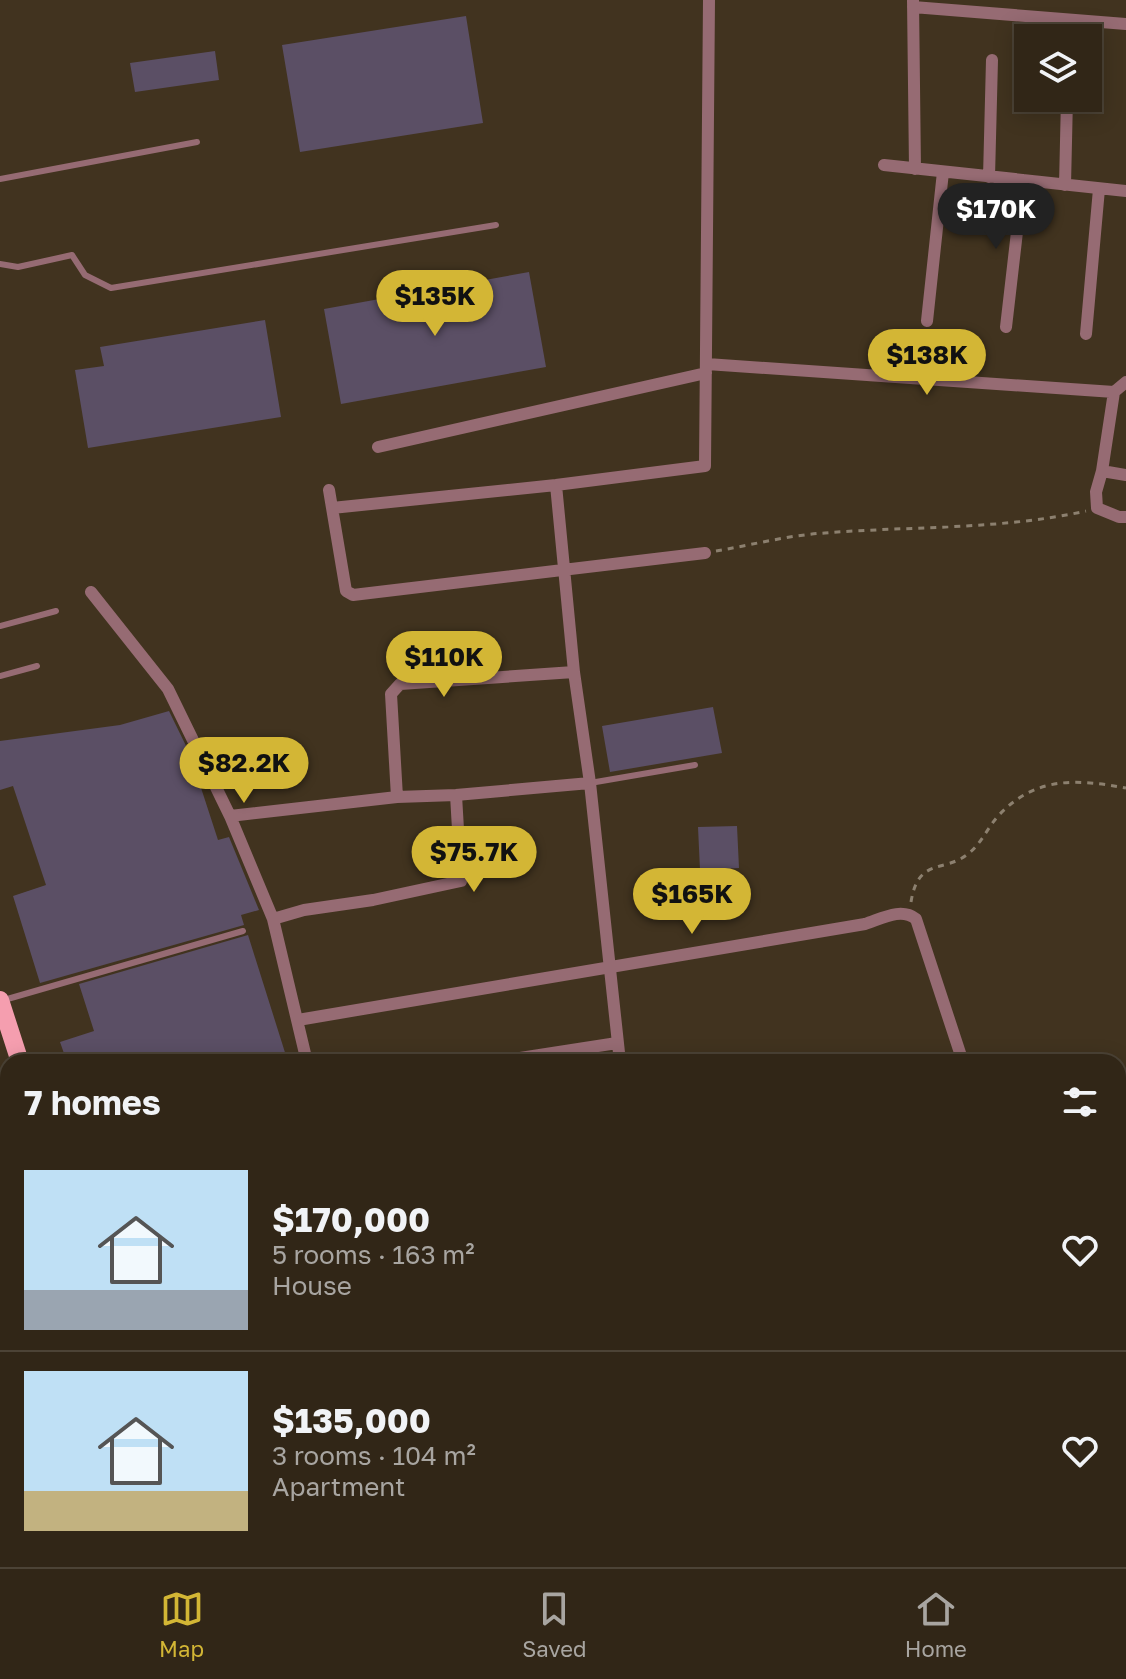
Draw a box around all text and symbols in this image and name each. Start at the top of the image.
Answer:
map controls [1014,24,1102,112]
button: layers [1014,24,1102,112]
pin: $170K [940,183,1052,251]
text: $170K [956,193,1036,224]
pin: $135K [379,270,491,338]
text: $135K [394,280,476,311]
pin: $138K [871,329,983,397]
text: $138K [886,339,968,370]
pin: $110K [388,631,500,699]
text: $110K [404,641,484,672]
pin: $82.2K [179,737,309,805]
text: $82.2K [198,747,290,778]
pin: $75.7K [409,826,539,894]
text: $75.7K [430,836,518,867]
pin: $165K [636,868,748,936]
text: $165K [651,878,733,909]
icon: filters [1058,1080,1102,1124]
text: 7 homes [24,1082,161,1122]
text: $170,000 [272,1199,430,1239]
icon: home [88,1202,184,1298]
icon: heart [1058,1228,1102,1272]
text: 5 rooms · 163 m² [272,1239,475,1270]
text: House [272,1270,352,1301]
text: $135,000 [272,1400,431,1440]
icon: home [88,1403,184,1499]
icon: heart [1058,1429,1102,1473]
text: 3 rooms · 104 m² [272,1440,476,1471]
text: Apartment [272,1471,405,1502]
tab: Map [159,1587,204,1662]
tab: Saved [522,1587,586,1662]
tab: Home [905,1587,967,1662]

